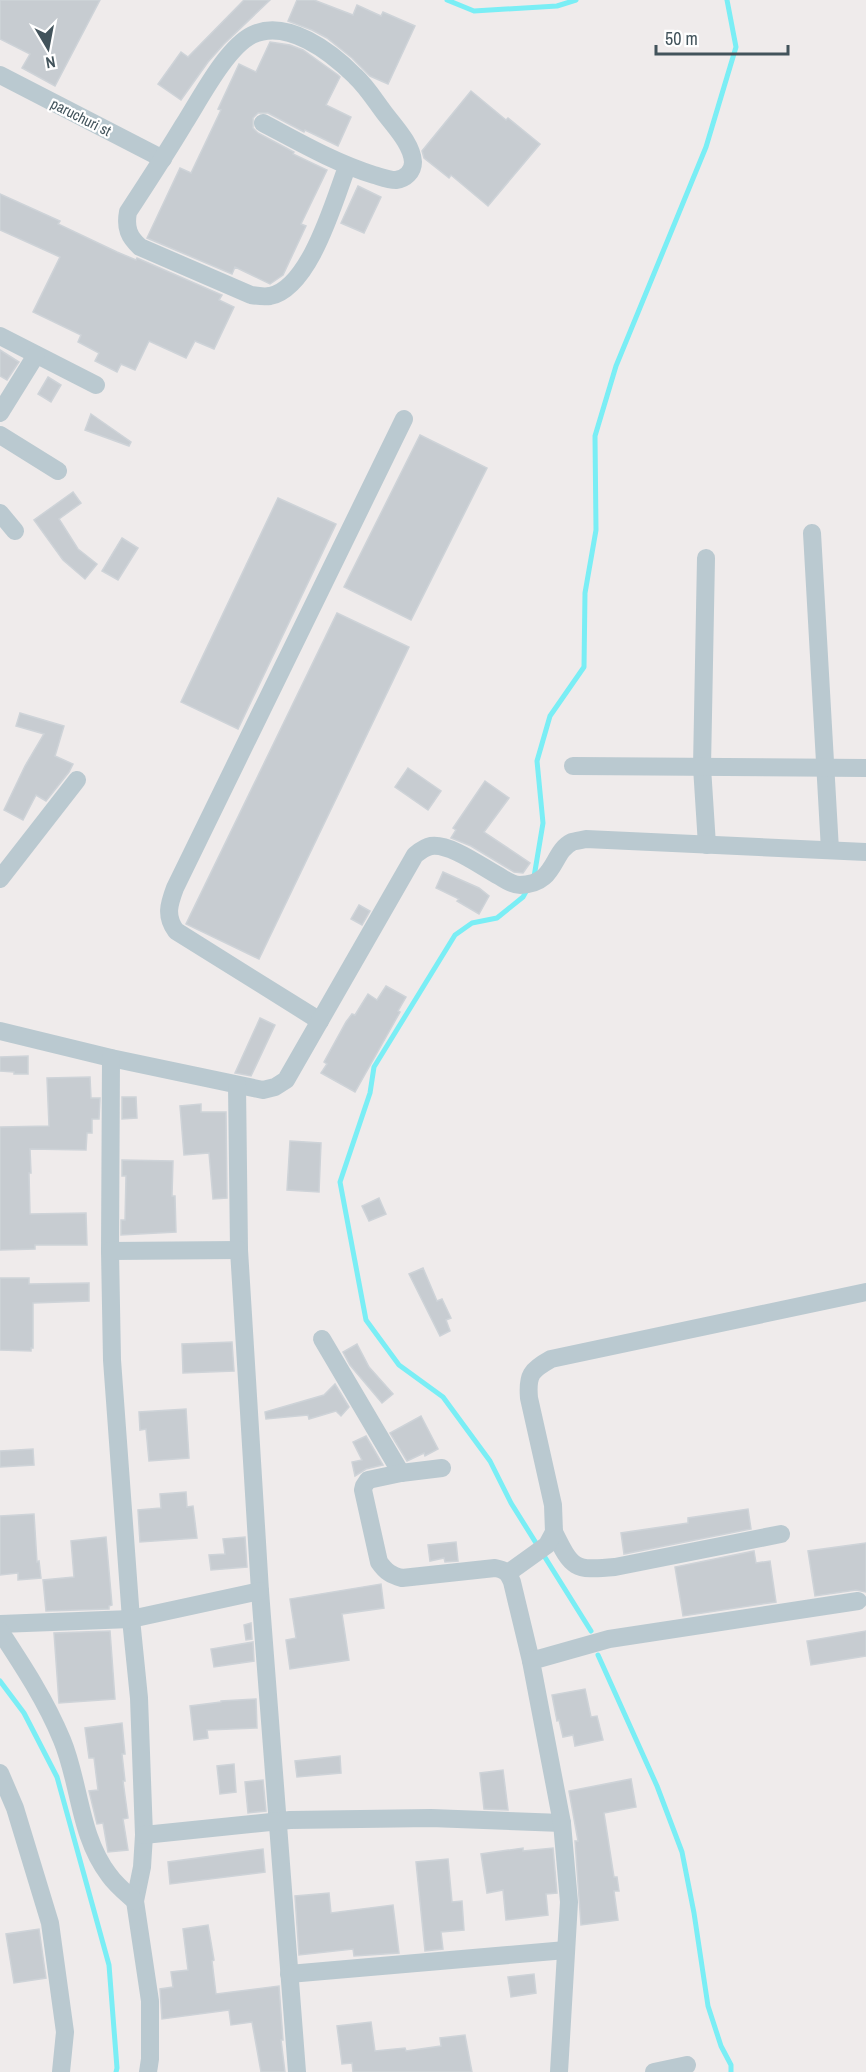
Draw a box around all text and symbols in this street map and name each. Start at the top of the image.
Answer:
north arrow [18,18,78,78]
scale bar [656,18,788,56]
text: 50 m [665,26,698,51]
text: N [44,51,57,74]
street label: paruchuri st [47,93,115,141]

